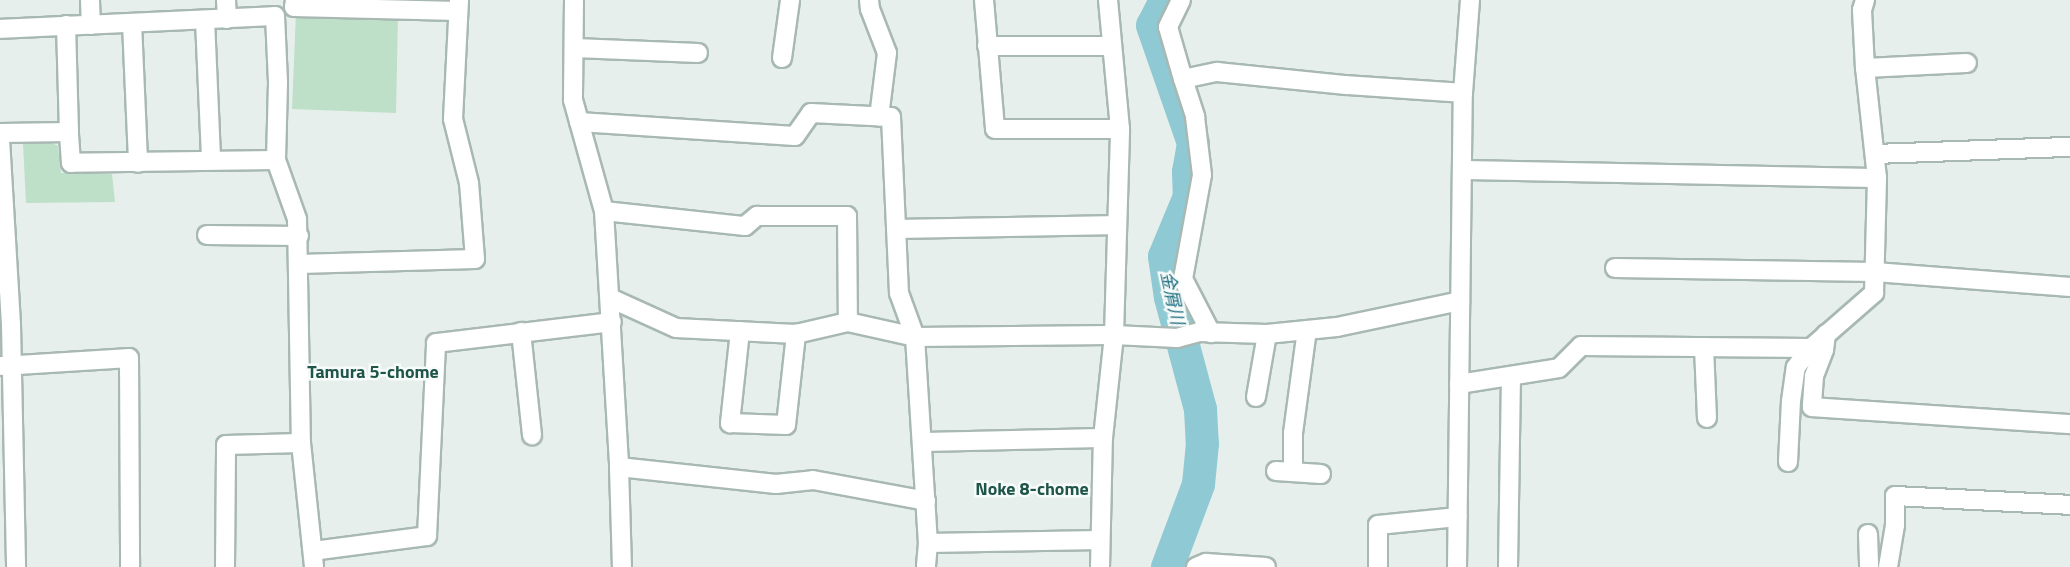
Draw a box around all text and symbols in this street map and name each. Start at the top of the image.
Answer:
water label: 金屑川 [1156,269,1188,327]
district label: Tamura 5-chome [307,361,439,383]
district label: Noke 8-chome [975,478,1089,500]

